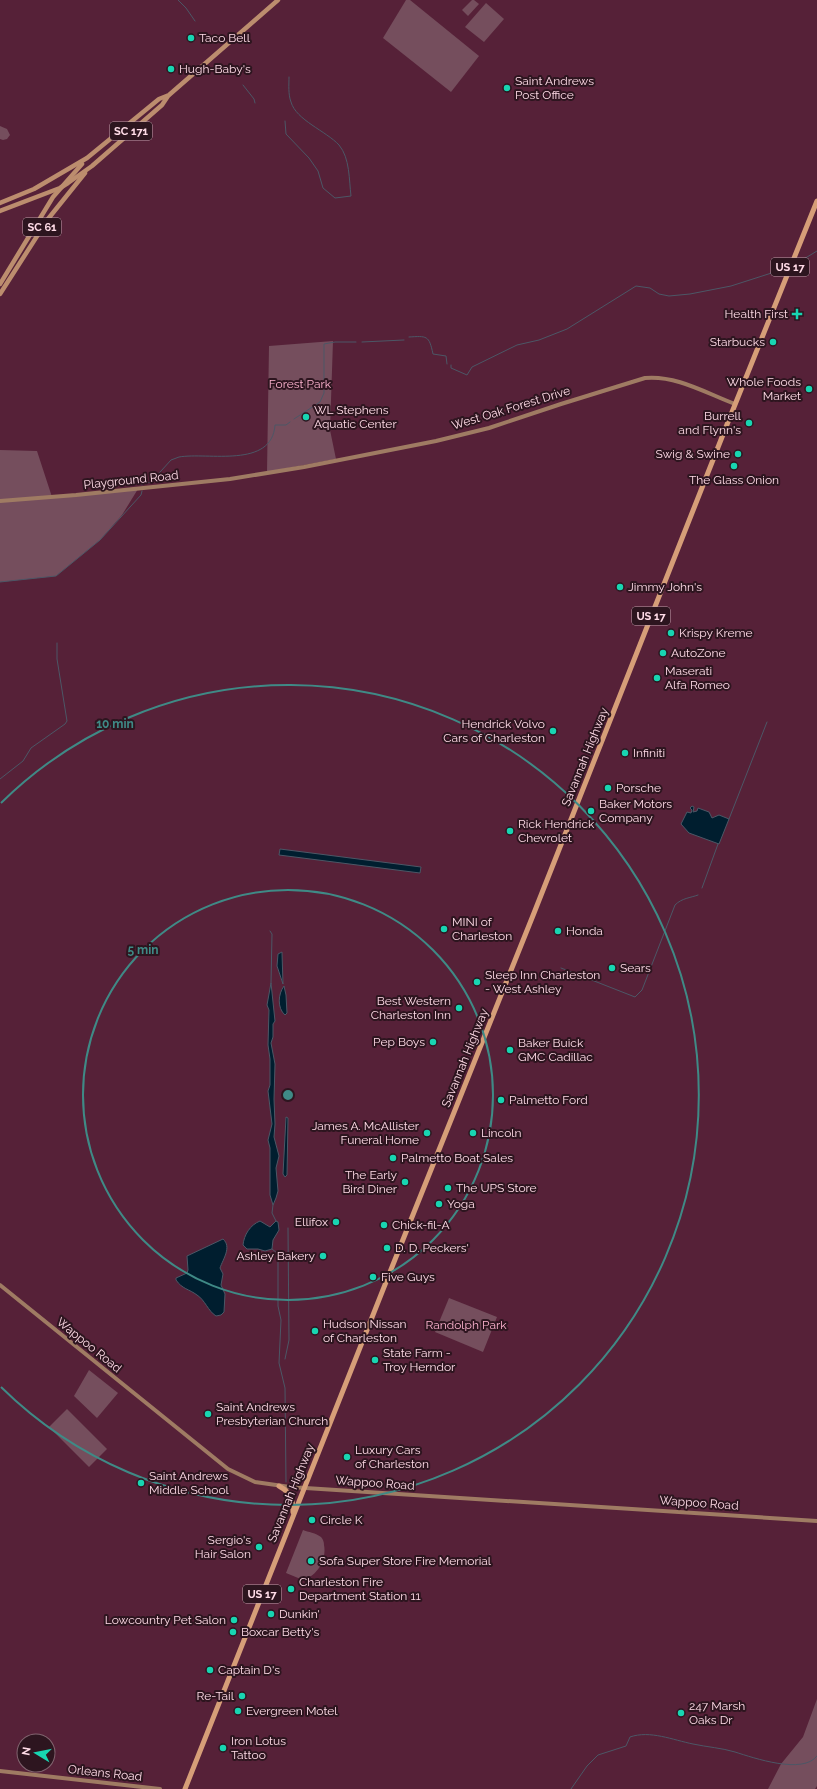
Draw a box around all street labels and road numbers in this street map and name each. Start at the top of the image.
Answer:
road number: SC 171 [110,122,152,140]
road number: SC 61 [23,218,61,236]
road number: US 17 [771,258,809,276]
street label: West Oak Forest Drive [450,383,572,433]
street label: Playground Road [83,468,179,492]
road number: US 17 [632,607,670,625]
street label: Savannah Highway [559,705,611,808]
street label: Savannah Highway [439,1006,491,1109]
street label: Wappoo Road [54,1315,124,1375]
street label: Savannah Highway [265,1441,317,1544]
street label: Wappoo Road [335,1473,415,1493]
street label: Wappoo Road [659,1493,739,1513]
road number: US 17 [243,1585,281,1603]
street label: Orleans Road [67,1762,143,1784]

